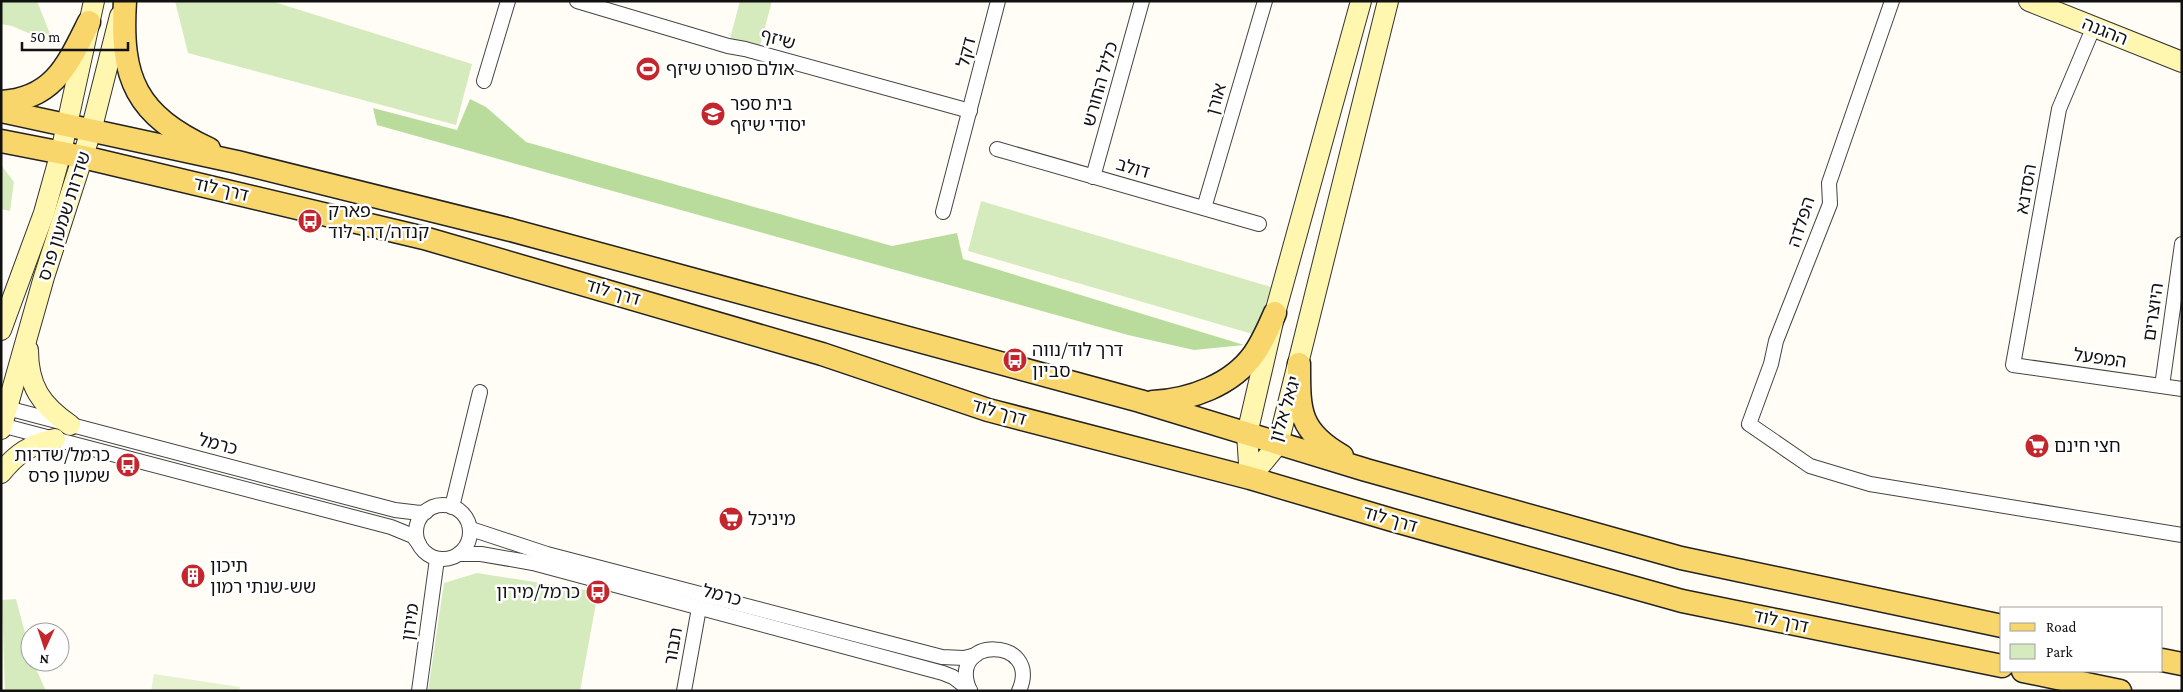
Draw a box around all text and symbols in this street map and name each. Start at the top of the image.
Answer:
street label: ההגנה [2079,13,2131,49]
scale bar [22,20,129,52]
street label: שיזף [758,24,798,54]
text: 50 m [30,29,60,45]
street label: דקל [953,35,979,69]
street label: כליל החורש [1078,39,1122,129]
sports icon: אולם ספורט שיזף [635,56,661,82]
place label: אולם ספורט שיזף [666,59,795,79]
street label: אורן [1202,81,1230,117]
place label: בית ספר יסודי שיזף [730,94,806,135]
school or university icon: בית ספר יסודי שיזף [700,101,726,127]
street label: שדרות שמעון פרס [34,149,94,283]
street label: דולב [1114,154,1152,182]
street label: הסדנא [2012,162,2040,216]
street label: דרך לוד [191,173,251,205]
street label: הפלדה [1783,194,1819,250]
place label: פארק קנדה/דרך לוד [328,201,429,242]
bus stop icon: פארק קנדה/דרך לוד [297,208,323,234]
street label: דרך לוד [583,275,643,309]
street label: היוצרים [2139,282,2167,342]
place label: דרך לוד/נווה סביון [1032,340,1124,381]
street label: המפעל [2072,344,2128,372]
bus stop icon: דרך לוד/נווה סביון [1002,347,1028,373]
street label: יגאל אלון [1265,374,1305,444]
street label: דרך לוד [969,395,1029,429]
street label: כרמל [196,429,240,459]
supermarket icon: חצי חינם [2024,433,2050,459]
place label: חצי חינם [2054,436,2121,456]
place label: כרמל/שדרות שמעון פרס [14,445,110,486]
bus stop icon: כרמל/שדרות שמעון פרס [115,452,141,478]
street label: דרך לוד [1360,502,1420,536]
supermarket icon: מיניכל [718,506,744,532]
place label: מיניכל [748,509,796,529]
place label: תיכון שש-שנתי רמון [210,556,316,597]
building icon: תיכון שש-שנתי רמון [180,563,206,589]
bus stop icon: כרמל/מירון [585,579,611,605]
street label: כרמל [700,580,744,610]
place label: כרמל/מירון [496,582,580,602]
street label: מירון [397,602,423,642]
street label: דרך לוד [1752,605,1811,637]
legend [2000,607,2163,672]
text: Road [2046,619,2077,635]
north arrow [20,622,70,672]
street label: תבור [660,626,686,666]
text: Park [2046,644,2073,660]
text: N [39,652,50,668]

